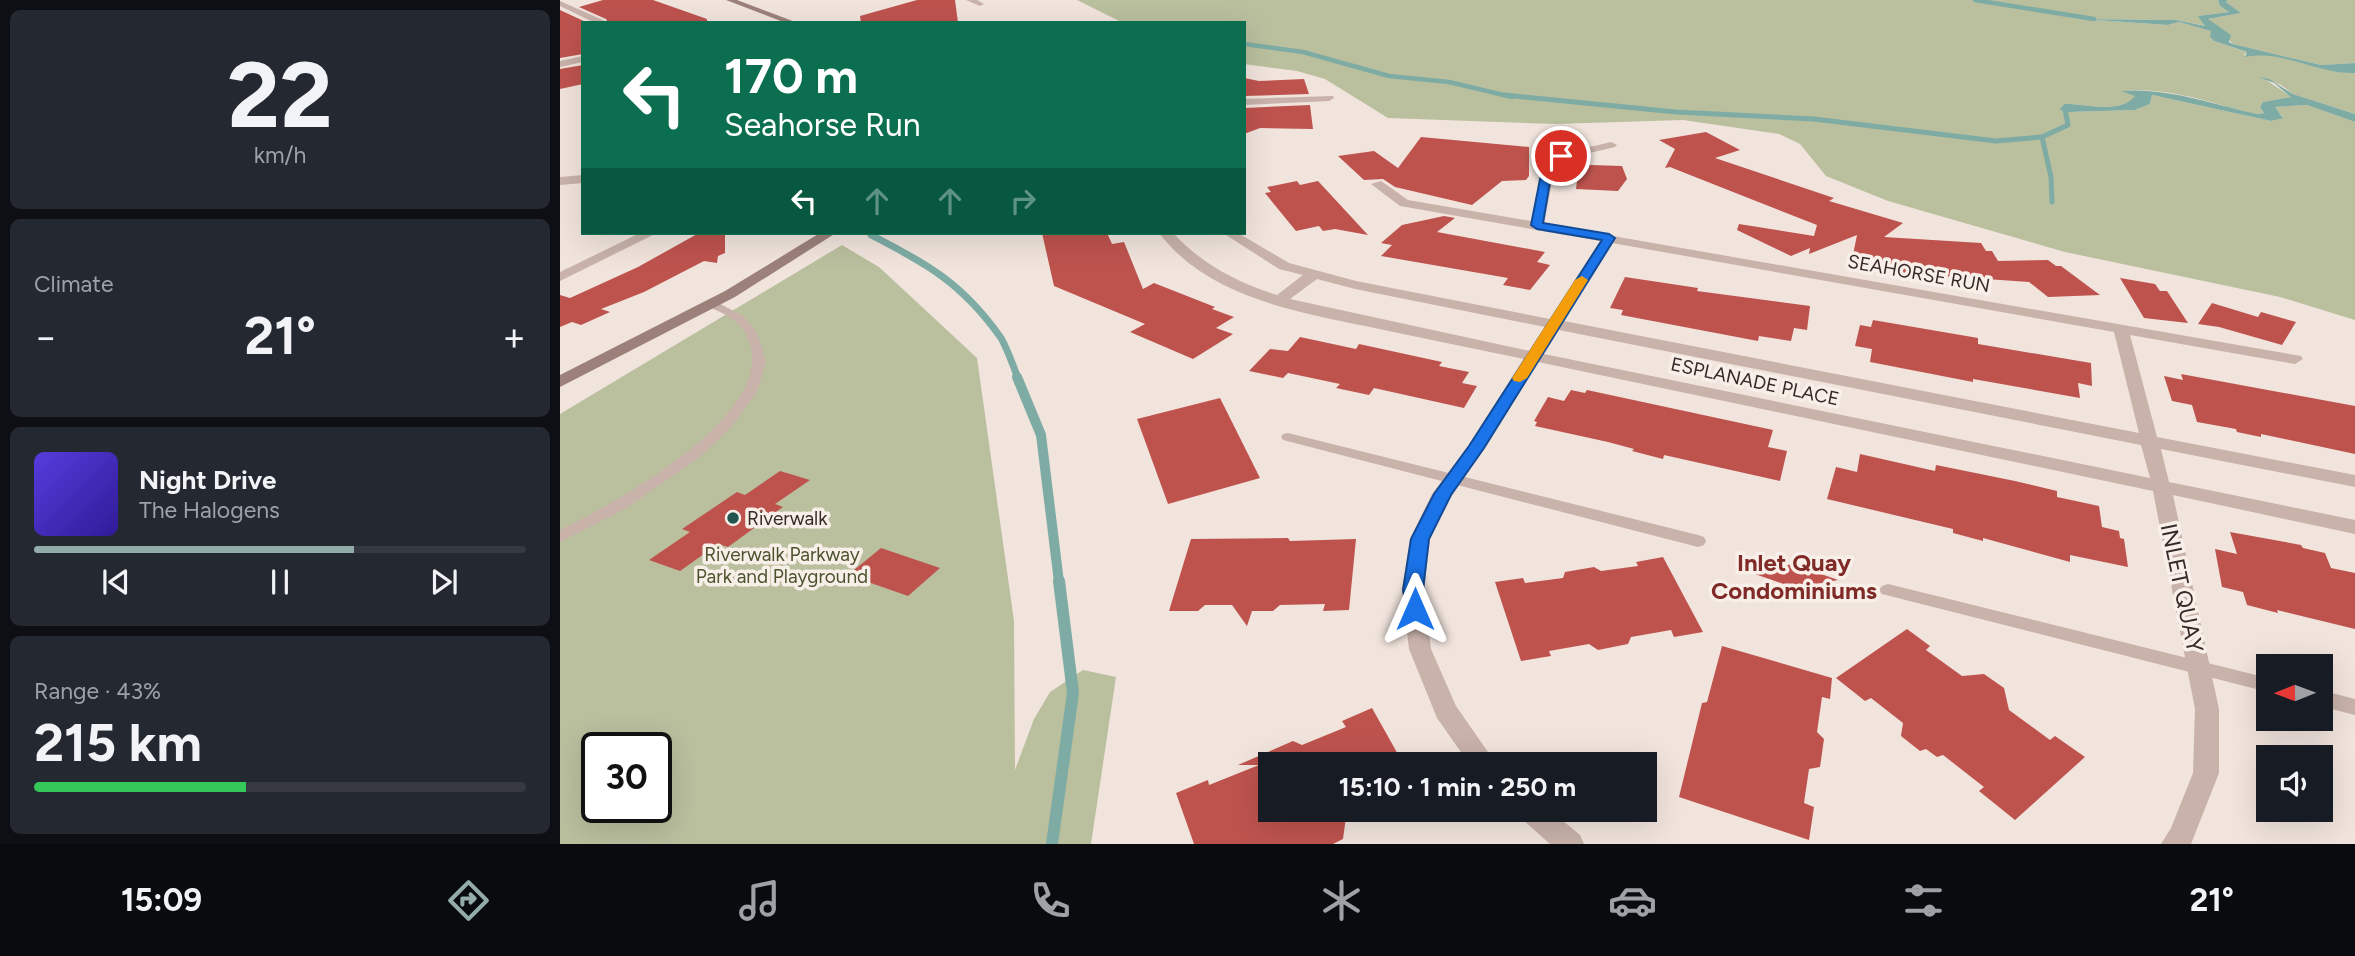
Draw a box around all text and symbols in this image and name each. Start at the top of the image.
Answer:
text: 22 [227,41,333,150]
text: 170 m [724,46,858,105]
icon: left [609,49,700,140]
text: Seahorse Run [724,106,921,144]
pin [1531,126,1591,186]
icon: arrive [1542,137,1580,175]
text: km/h [254,141,306,169]
icon: left [785,182,823,220]
icon: ahead [858,182,896,220]
icon: ahead [931,182,969,220]
icon: right [1004,182,1042,220]
street label: SEAHORSE RUN [1846,250,1992,297]
text: Climate [34,270,113,298]
text: 21° [244,305,316,367]
text: − [34,314,58,360]
text: + [502,314,526,360]
street label: ESPLANADE PLACE [1669,352,1841,411]
text: Night Drive [139,464,276,496]
text: The Halogens [139,496,280,524]
place label: Riverwalk [747,507,828,530]
marker: Riverwalk [725,510,741,526]
street label: INLET QUAY [2155,521,2209,655]
park label: Riverwalk Parkway Park and Playground [696,543,868,588]
district label: Inlet Quay Condominiums [1711,548,1877,605]
icon: previous [97,563,135,601]
icon: pause [261,563,299,601]
icon: next [425,563,463,601]
position arrow [1378,572,1452,646]
north arrow [2256,654,2333,732]
map controls [2256,654,2333,822]
text: Range · 43% [34,677,161,705]
text: 215 km [34,712,202,774]
speed limit sign: 30 [581,732,672,823]
button: sound [2256,745,2333,822]
text: 15:10 · 1 min · 250 m [1339,771,1576,803]
icon: directions [444,876,493,925]
icon: music [735,876,784,925]
icon: phone [1026,876,1075,925]
icon: climate [1317,876,1366,925]
icon: car [1608,876,1657,925]
icon: filters [1899,876,1948,925]
text: 15:09 [121,881,202,919]
text: 21° [2190,881,2234,919]

